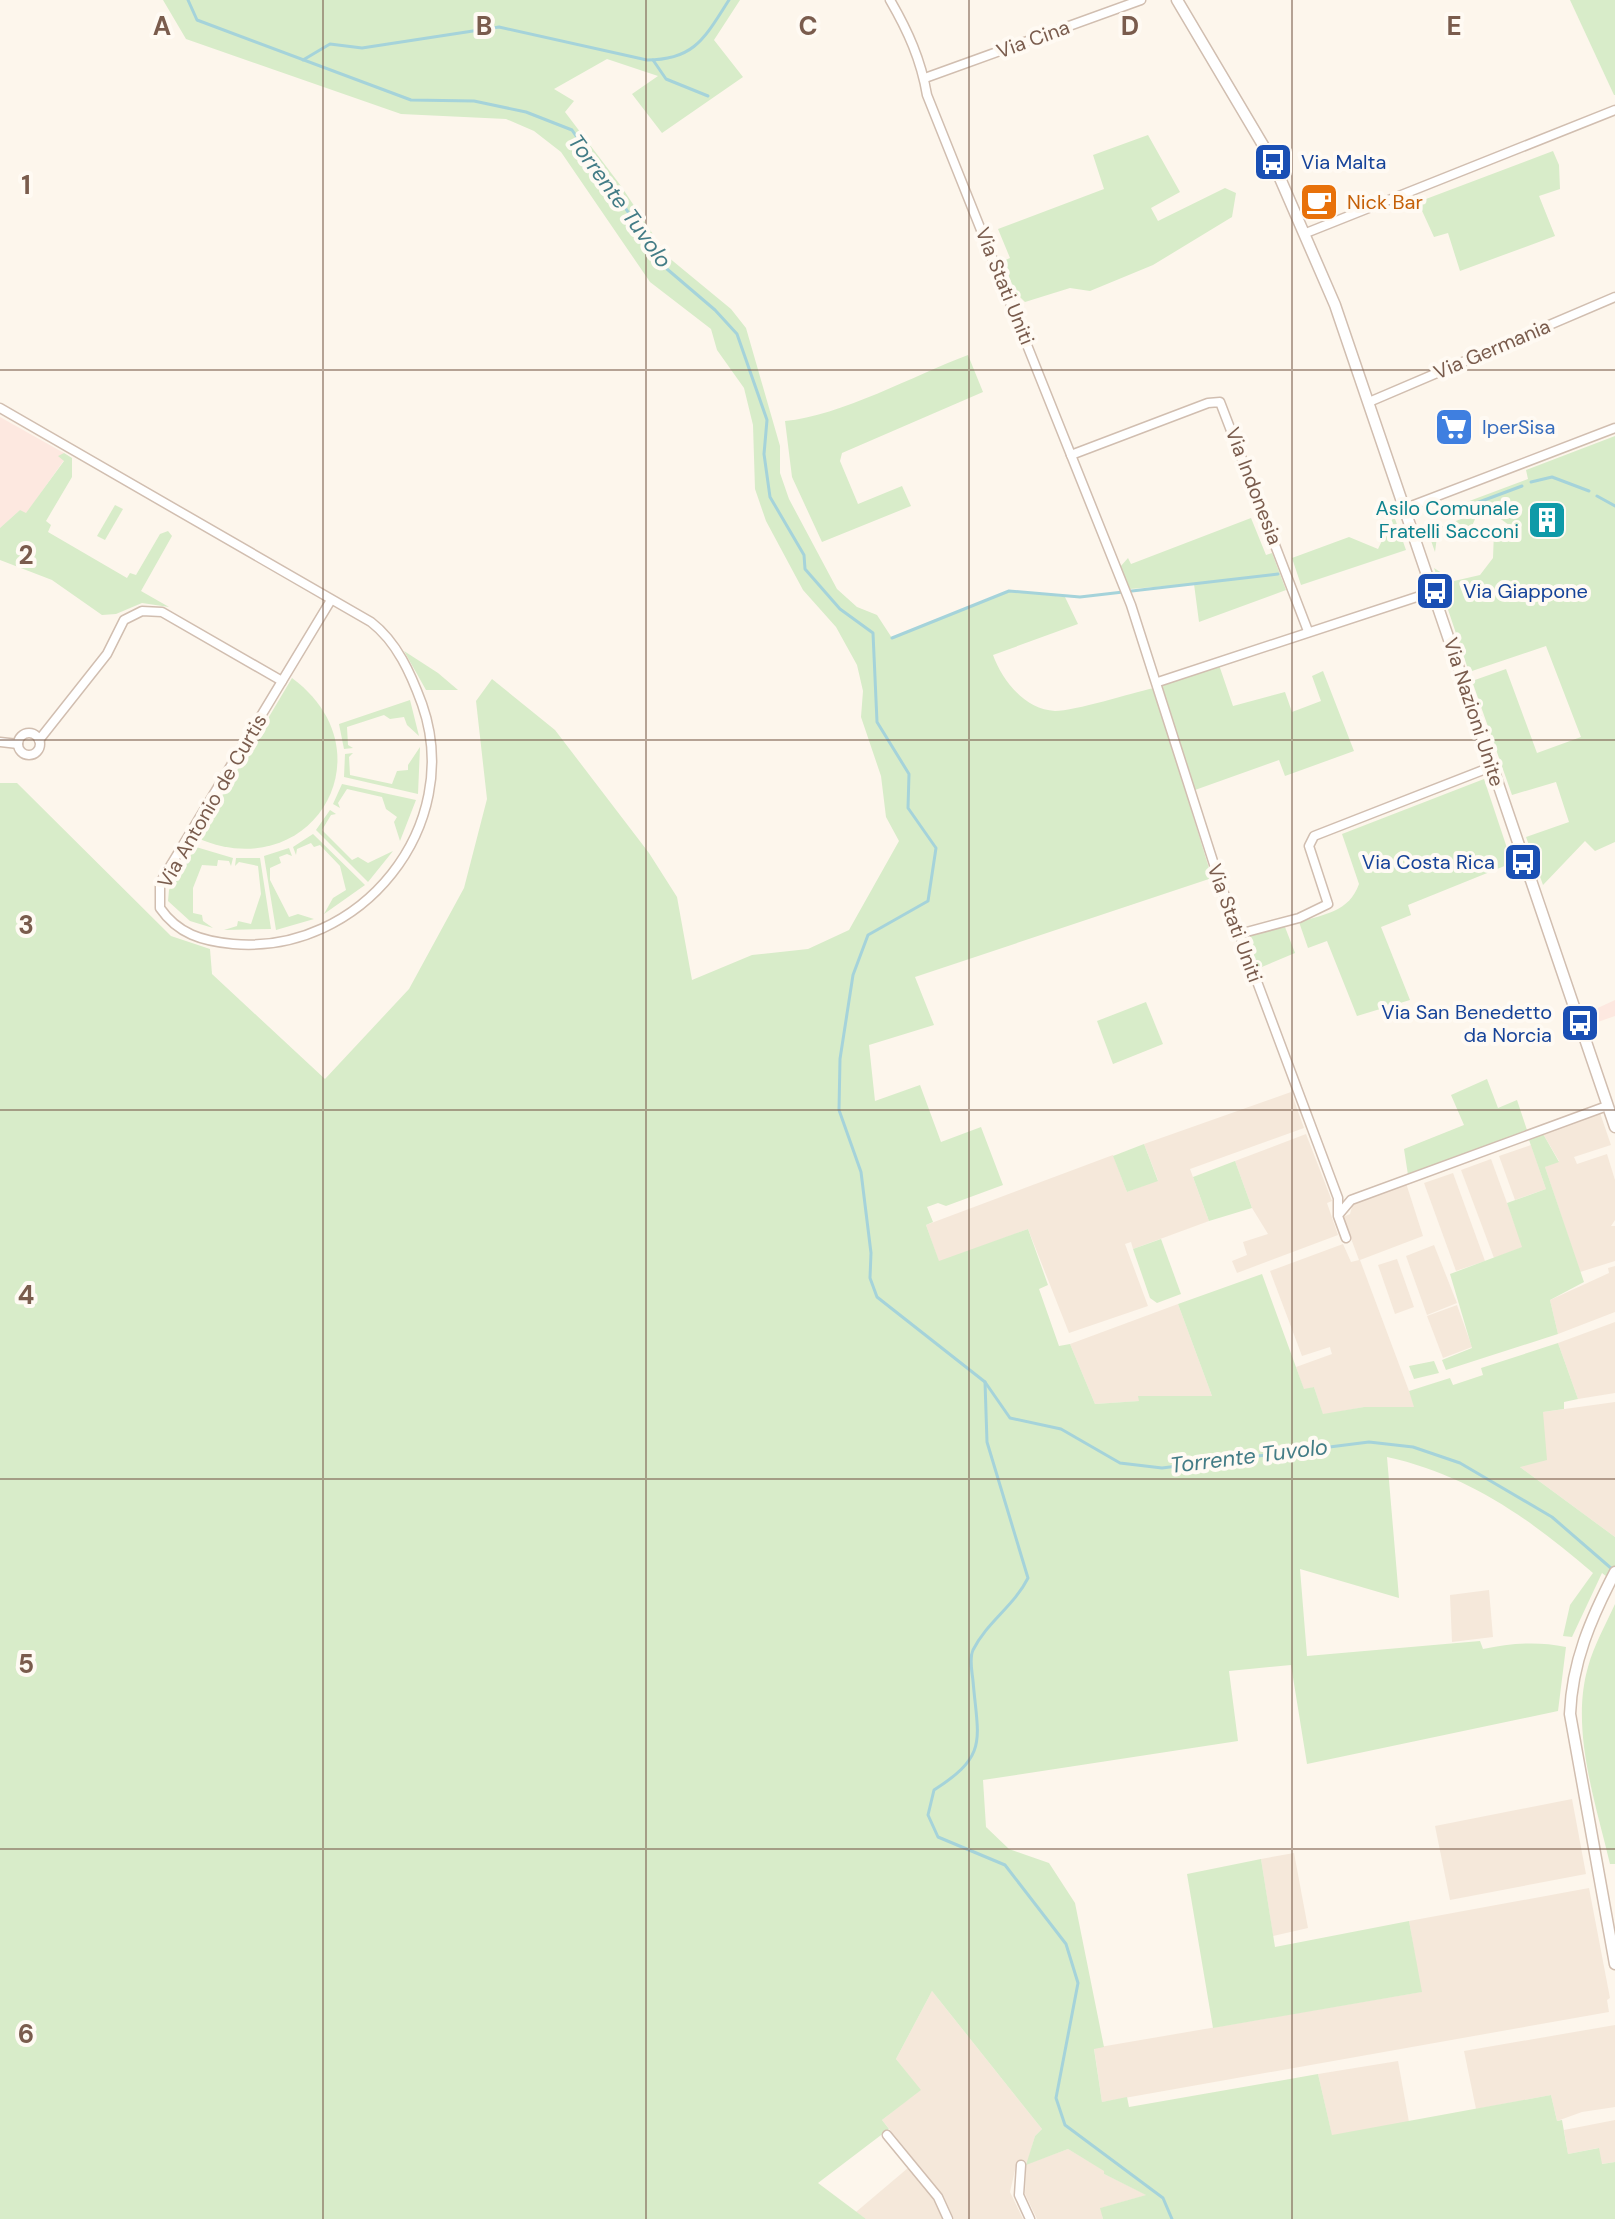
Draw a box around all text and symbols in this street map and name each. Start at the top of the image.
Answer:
text: A [153,9,171,43]
text: B [476,9,492,43]
text: C [798,9,818,43]
text: D [1121,9,1139,43]
text: E [1446,9,1462,43]
street label: Via Cina [993,14,1073,64]
water label: Torrente Tuvolo [562,128,678,274]
bus stop icon: Via Malta [1252,141,1294,183]
place label: Via Malta [1301,149,1386,175]
text: 1 [21,168,31,202]
cafe icon: Nick Bar [1298,181,1340,223]
place label: Nick Bar [1347,189,1423,215]
street label: Via Stati Uniti [970,223,1040,349]
street label: Via Germania [1430,313,1554,385]
supermarket icon: IperSisa [1433,406,1475,448]
place label: IperSisa [1482,414,1555,440]
street label: Via Indonesia [1220,424,1288,548]
place label: Asilo Comunale Fratelli Sacconi [1376,495,1519,544]
building icon: Asilo Comunale Fratelli Sacconi [1526,499,1568,541]
text: 2 [18,538,34,572]
bus stop icon: Via Giappone [1414,570,1456,612]
place label: Via Giappone [1463,578,1588,604]
street label: Via Nazioni Unite [1438,634,1510,790]
street label: Via Antonio de Curtis [151,709,273,893]
bus stop icon: Via Costa Rica [1502,841,1544,883]
place label: Via Costa Rica [1362,849,1495,875]
street label: Via Stati Uniti [1202,860,1268,986]
text: 3 [18,908,34,942]
place label: Via San Benedetto da Norcia [1381,999,1552,1048]
bus stop icon: Via San Benedetto da Norcia [1559,1002,1601,1044]
text: 4 [18,1278,34,1312]
water label: Torrente Tuvolo [1169,1432,1329,1480]
text: 5 [18,1647,34,1681]
text: 6 [18,2017,34,2051]

